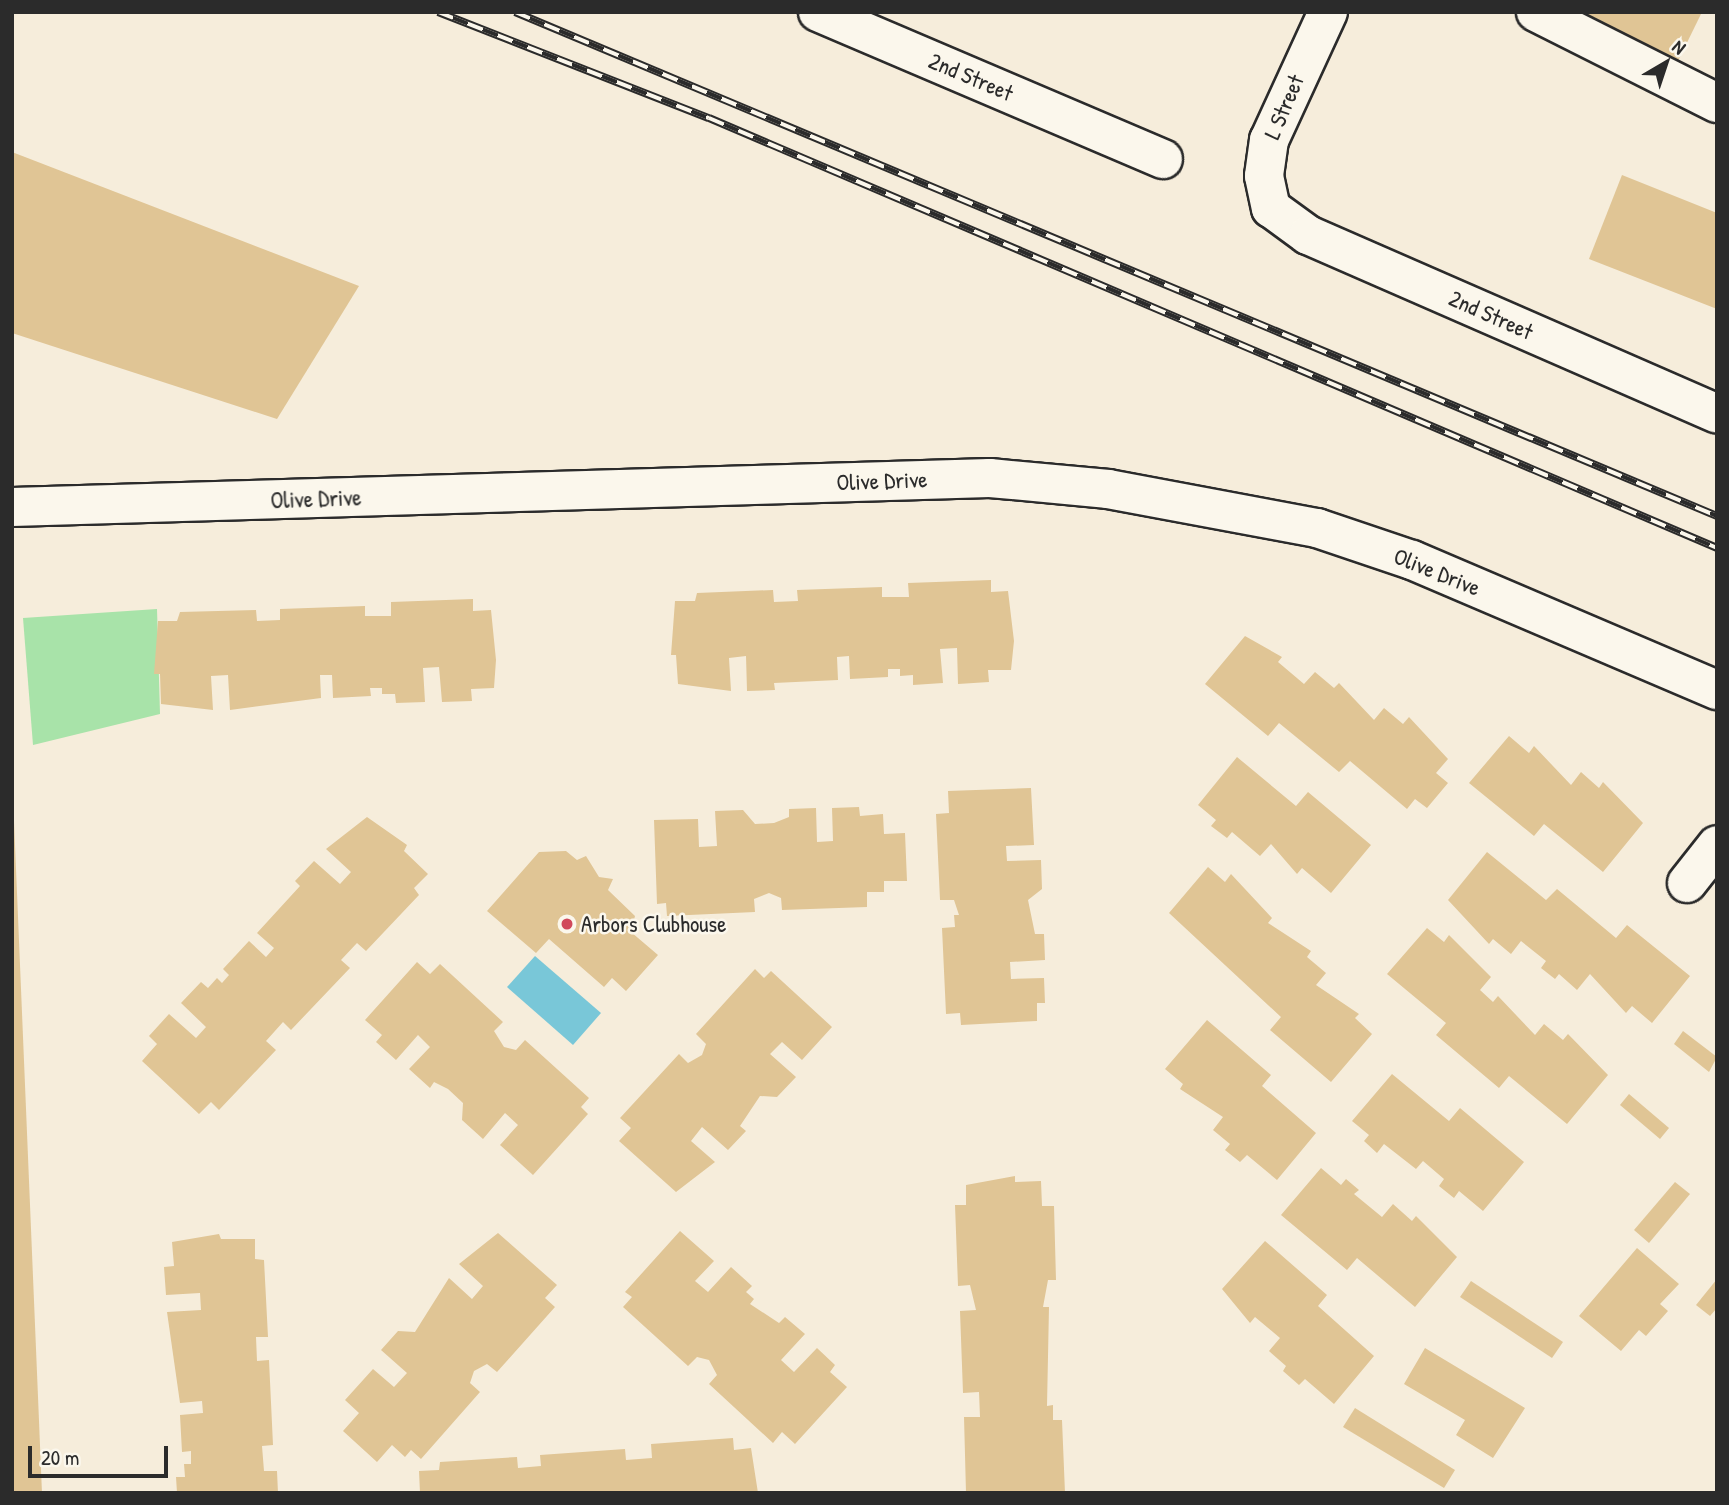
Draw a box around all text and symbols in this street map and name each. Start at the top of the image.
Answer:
north arrow [1631,28,1701,98]
text: N [1667,33,1691,60]
street label: 2nd Street [925,47,1017,107]
street label: L Street [1258,71,1310,143]
street label: 2nd Street [1445,284,1537,346]
street label: Olive Drive [836,466,928,496]
street label: Olive Drive [270,484,362,514]
street label: Olive Drive [1390,542,1484,602]
place label: Arbors Clubhouse [581,910,726,938]
marker: Arbors Clubhouse [559,916,575,932]
scale bar [32,1432,172,1476]
text: 20 m [41,1443,79,1472]

